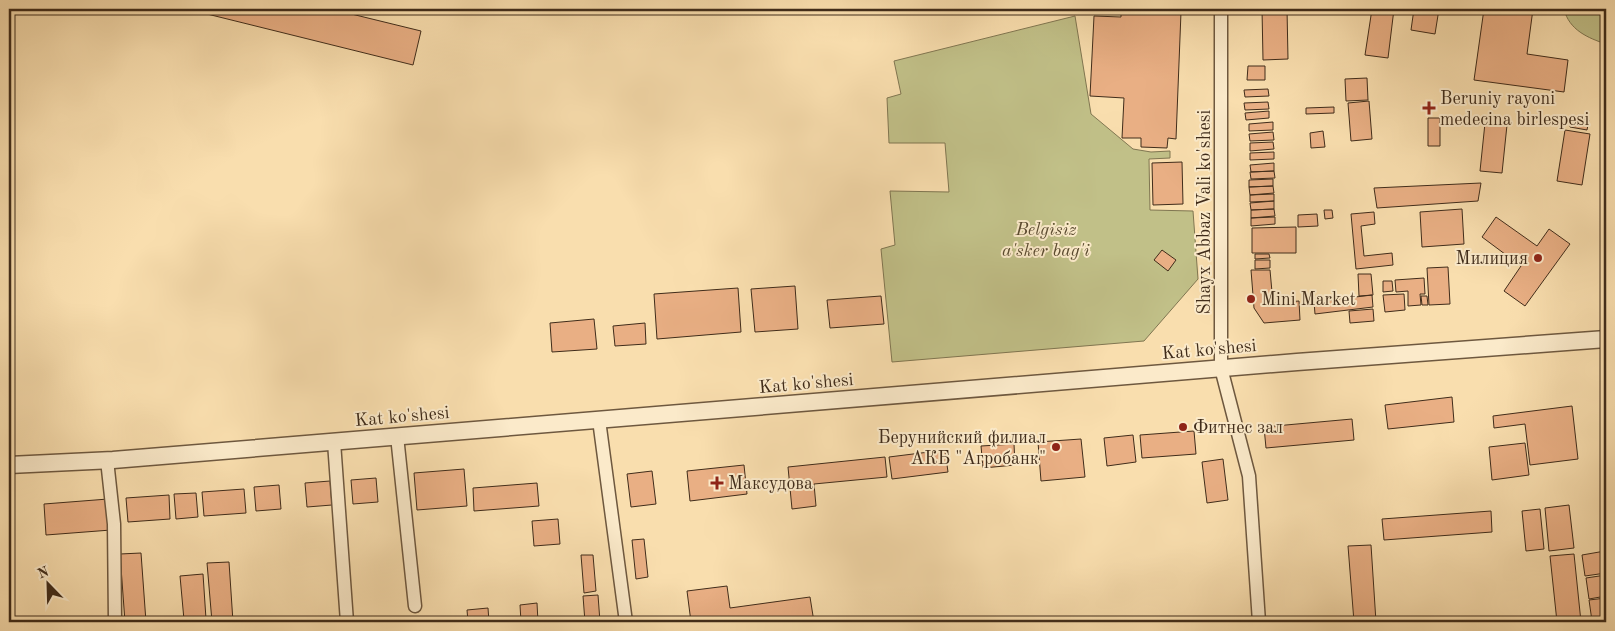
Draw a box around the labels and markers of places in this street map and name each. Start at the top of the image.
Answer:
place label: Beruniy rayoni medecina birlespesi [1440,90,1589,129]
marker: Beruniy rayoni medecina birlespesi [1422,101,1436,115]
place label: Милиция [1456,250,1528,268]
marker: Милиция [1532,252,1544,264]
place label: Mini Market [1261,291,1356,309]
marker: Mini Market [1245,293,1257,305]
place label: Фитнес зал [1193,419,1283,437]
marker: Фитнес зал [1177,421,1189,433]
place label: Берунийский филиал АКБ "Агробанк" [878,429,1046,468]
marker: Берунийский филиал АКБ "Агробанк" [1050,441,1062,453]
place label: Максудова [728,475,813,493]
marker: Максудова [710,476,724,490]

